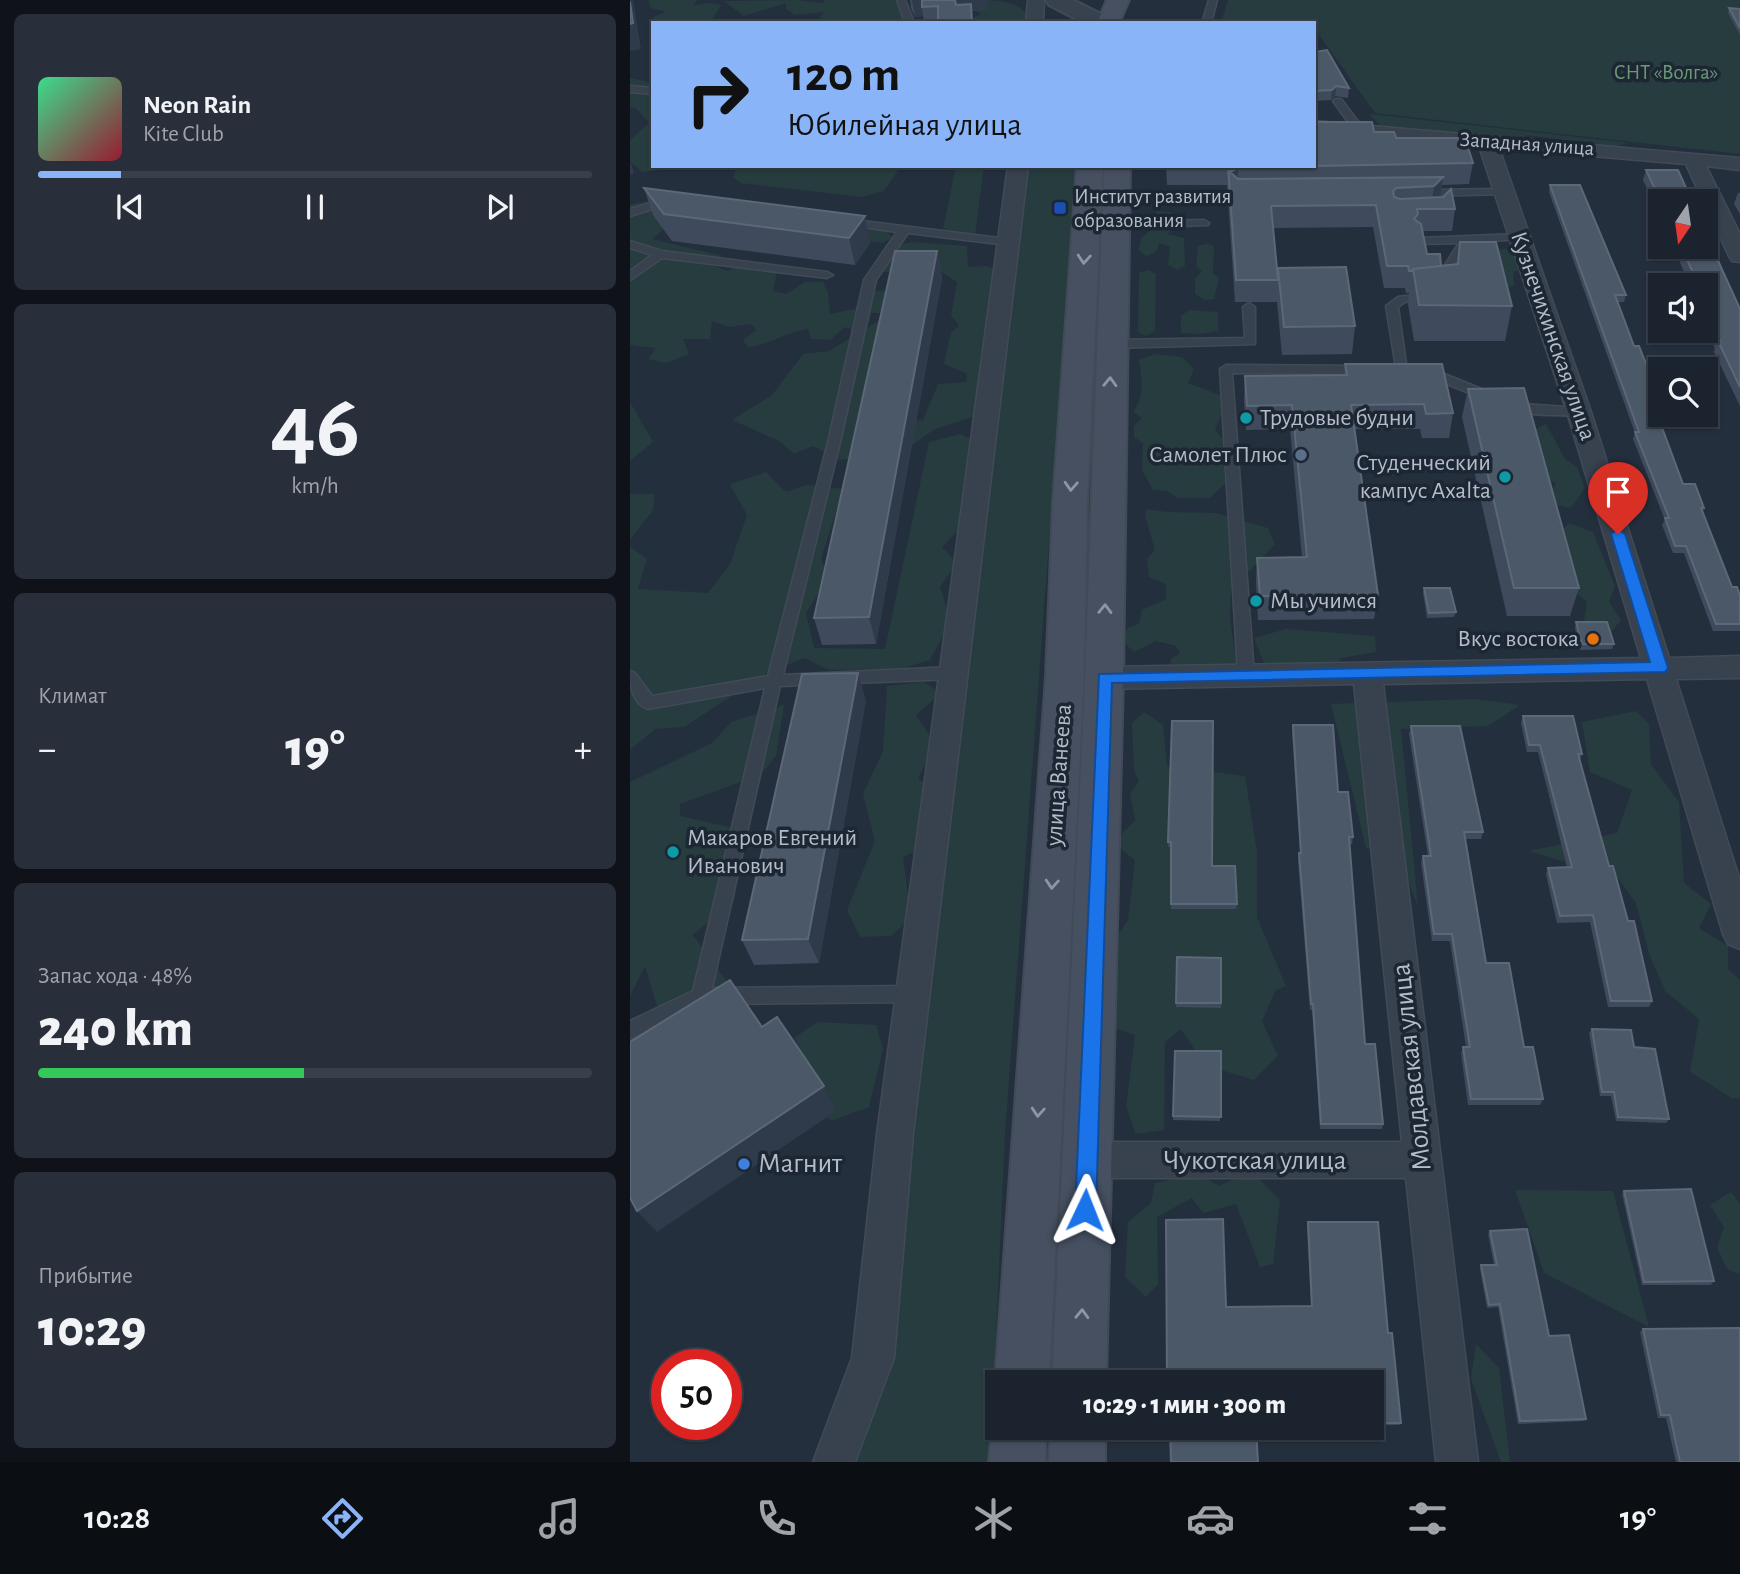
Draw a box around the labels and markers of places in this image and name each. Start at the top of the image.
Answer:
place label: Институт развития образования [1074,186,1231,231]
marker: Институт развития образования [1052,200,1068,216]
place label: Трудовые будни [1260,406,1414,430]
marker: Трудовые будни [1238,410,1254,426]
place label: Самолет Плюс [1149,443,1287,467]
marker: Самолет Плюс [1293,447,1309,463]
place label: Студенческий кампус Axalta [1356,451,1491,503]
pin [1588,462,1648,534]
marker: Студенческий кампус Axalta [1497,469,1513,485]
place label: Мы учимся [1270,589,1377,613]
marker: Мы учимся [1248,593,1264,609]
place label: Вкус востока [1457,627,1579,651]
marker: Вкус востока [1585,631,1601,647]
place label: Макаров Евгений Иванович [687,826,857,878]
marker: Макаров Евгений Иванович [665,844,681,860]
place label: Магнит [758,1150,843,1178]
marker: Магнит [736,1156,752,1172]

